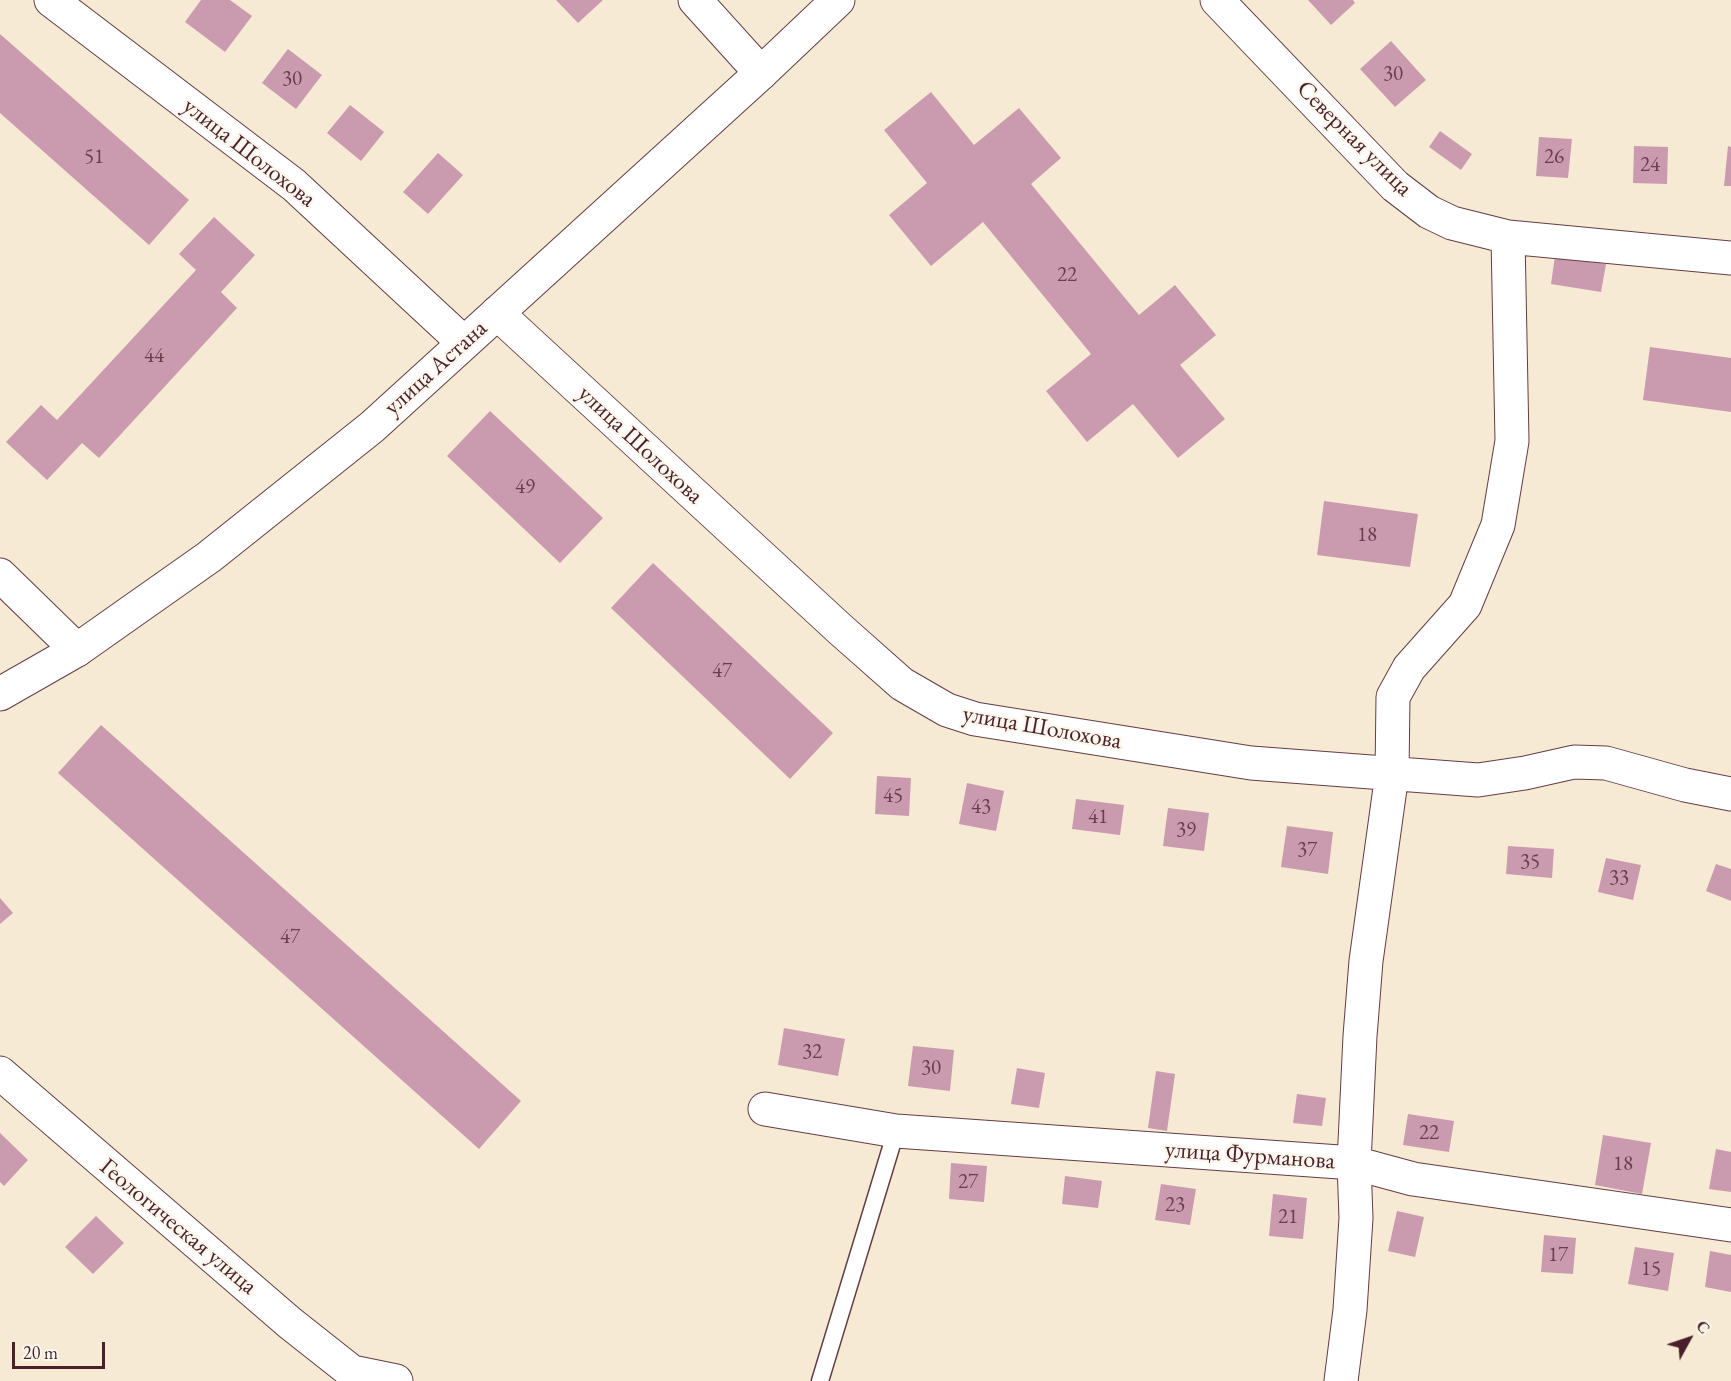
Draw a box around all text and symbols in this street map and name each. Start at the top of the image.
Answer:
house number: 30 [1383,61,1403,87]
house number: 30 [282,66,302,92]
street label: Северная улица [1290,75,1418,203]
street label: улица Шолохова [177,92,321,214]
house number: 51 [84,144,104,170]
house number: 26 [1544,144,1564,170]
house number: 24 [1640,152,1660,178]
house number: 22 [1057,262,1077,288]
street label: улица Астана [379,314,493,422]
house number: 44 [144,343,164,369]
street label: улица Шолохова [571,380,709,510]
house number: 49 [515,474,535,500]
house number: 18 [1357,522,1377,548]
house number: 47 [712,658,732,684]
street label: улица Шолохова [960,700,1124,756]
house number: 45 [883,783,903,809]
house number: 43 [971,794,991,820]
house number: 41 [1088,804,1108,830]
house number: 39 [1176,817,1196,843]
house number: 37 [1297,837,1317,863]
house number: 35 [1520,849,1540,875]
house number: 33 [1609,865,1629,891]
house number: 47 [280,924,300,950]
house number: 32 [802,1039,822,1065]
house number: 30 [921,1055,941,1081]
house number: 22 [1419,1120,1439,1146]
street label: улица Фурманова [1164,1136,1336,1176]
house number: 18 [1613,1151,1633,1177]
street label: Геологическая улица [93,1153,263,1301]
house number: 27 [958,1169,978,1195]
house number: 23 [1165,1192,1185,1218]
house number: 21 [1278,1204,1298,1230]
house number: 17 [1548,1242,1568,1268]
house number: 15 [1641,1256,1661,1282]
north arrow [1659,1309,1719,1369]
text: С [1691,1316,1715,1338]
scale bar [15,1330,108,1368]
text: 20 m [23,1341,58,1364]

